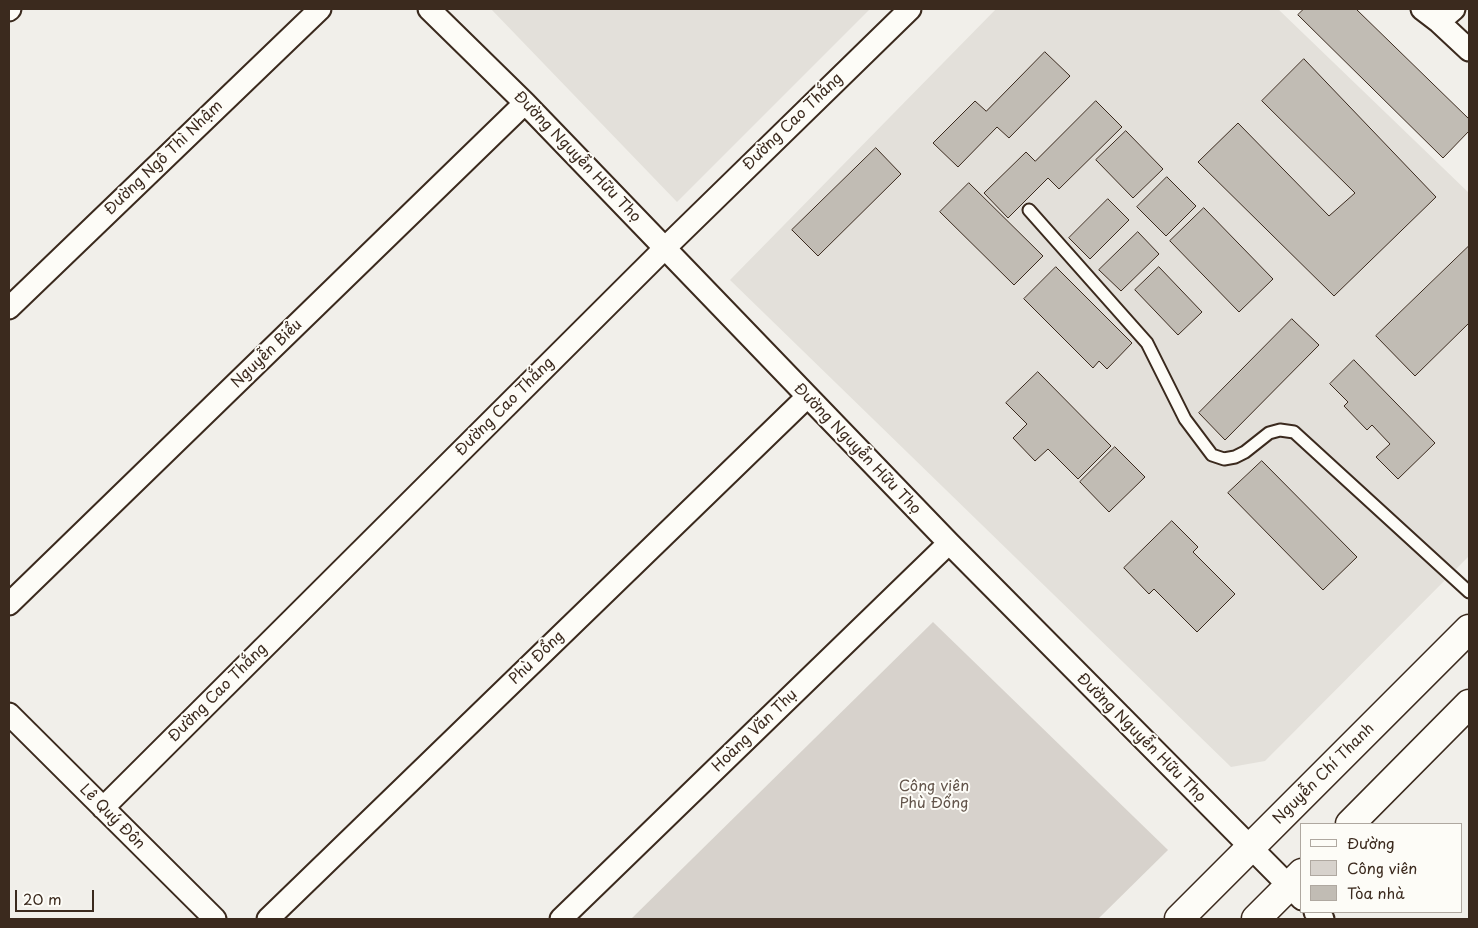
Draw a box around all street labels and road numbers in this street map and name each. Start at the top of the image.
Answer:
street label: Đường Cao Thắng [739,70,847,174]
street label: Đường Nguyễn Hữu Thọ [510,88,644,226]
street label: Đường Ngô Thì Nhậm [101,97,227,219]
street label: Nguyễn Biểu [228,316,306,392]
street label: Đường Cao Thắng [452,354,558,460]
street label: Đường Nguyễn Hữu Thọ [790,380,924,518]
street label: Phù Đổng [506,628,568,688]
street label: Đường Cao Thắng [165,640,271,746]
street label: Đường Nguyễn Hữu Thọ [1073,670,1209,806]
street label: Hoàng Văn Thụ [709,686,801,776]
street label: Nguyễn Chí Thanh [1270,720,1378,828]
street label: Lê Quý Đôn [76,781,148,853]

